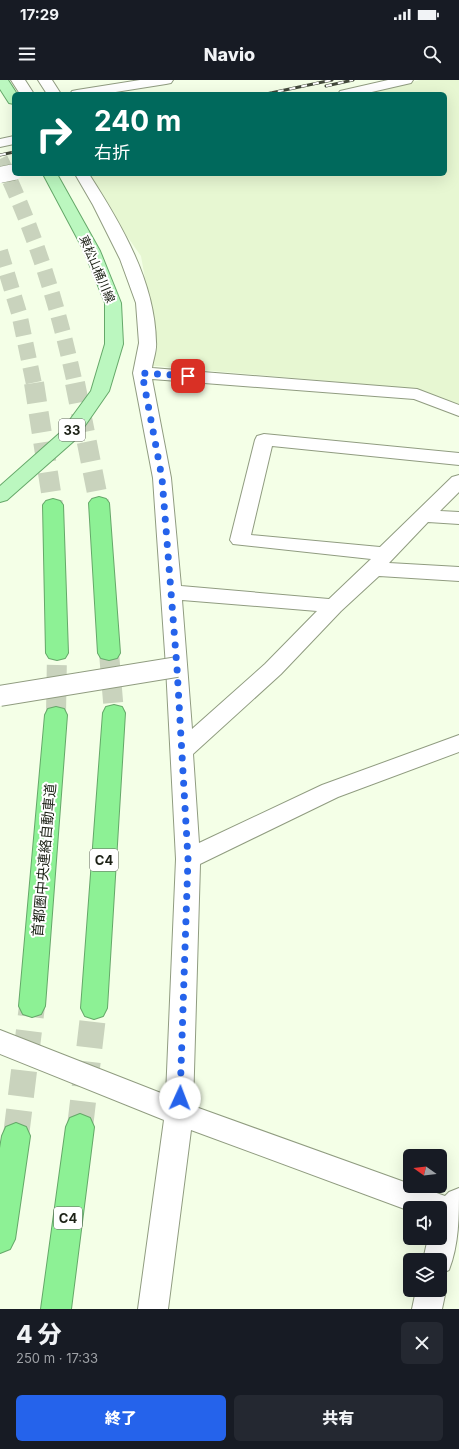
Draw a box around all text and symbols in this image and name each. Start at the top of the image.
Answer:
text: 17:29 [20,5,59,24]
icon: menu [16,43,38,65]
icon: search [421,43,443,65]
text: Navio [204,44,255,65]
text: 240 m [94,104,181,138]
icon: right [28,108,80,160]
text: 右折 [94,142,130,163]
street label: 東松山桶川線 [76,233,118,305]
pin [171,359,205,393]
icon: arrive [177,365,199,387]
road number: 33 [59,419,85,441]
street label: 首都圏中央連絡自動車道 [28,783,59,937]
road number: C4 [90,849,118,871]
position arrow [159,1077,201,1119]
north arrow [403,1149,447,1193]
map controls [403,1149,447,1297]
button: sound [403,1201,447,1245]
road number: C4 [54,1207,82,1229]
button: layers [403,1253,447,1297]
text: 4 分 [16,1320,62,1349]
button: close [401,1322,443,1364]
text: 250 m · 17:33 [16,1350,98,1366]
button: 終了 [16,1395,226,1441]
button: 共有 [234,1395,443,1441]

